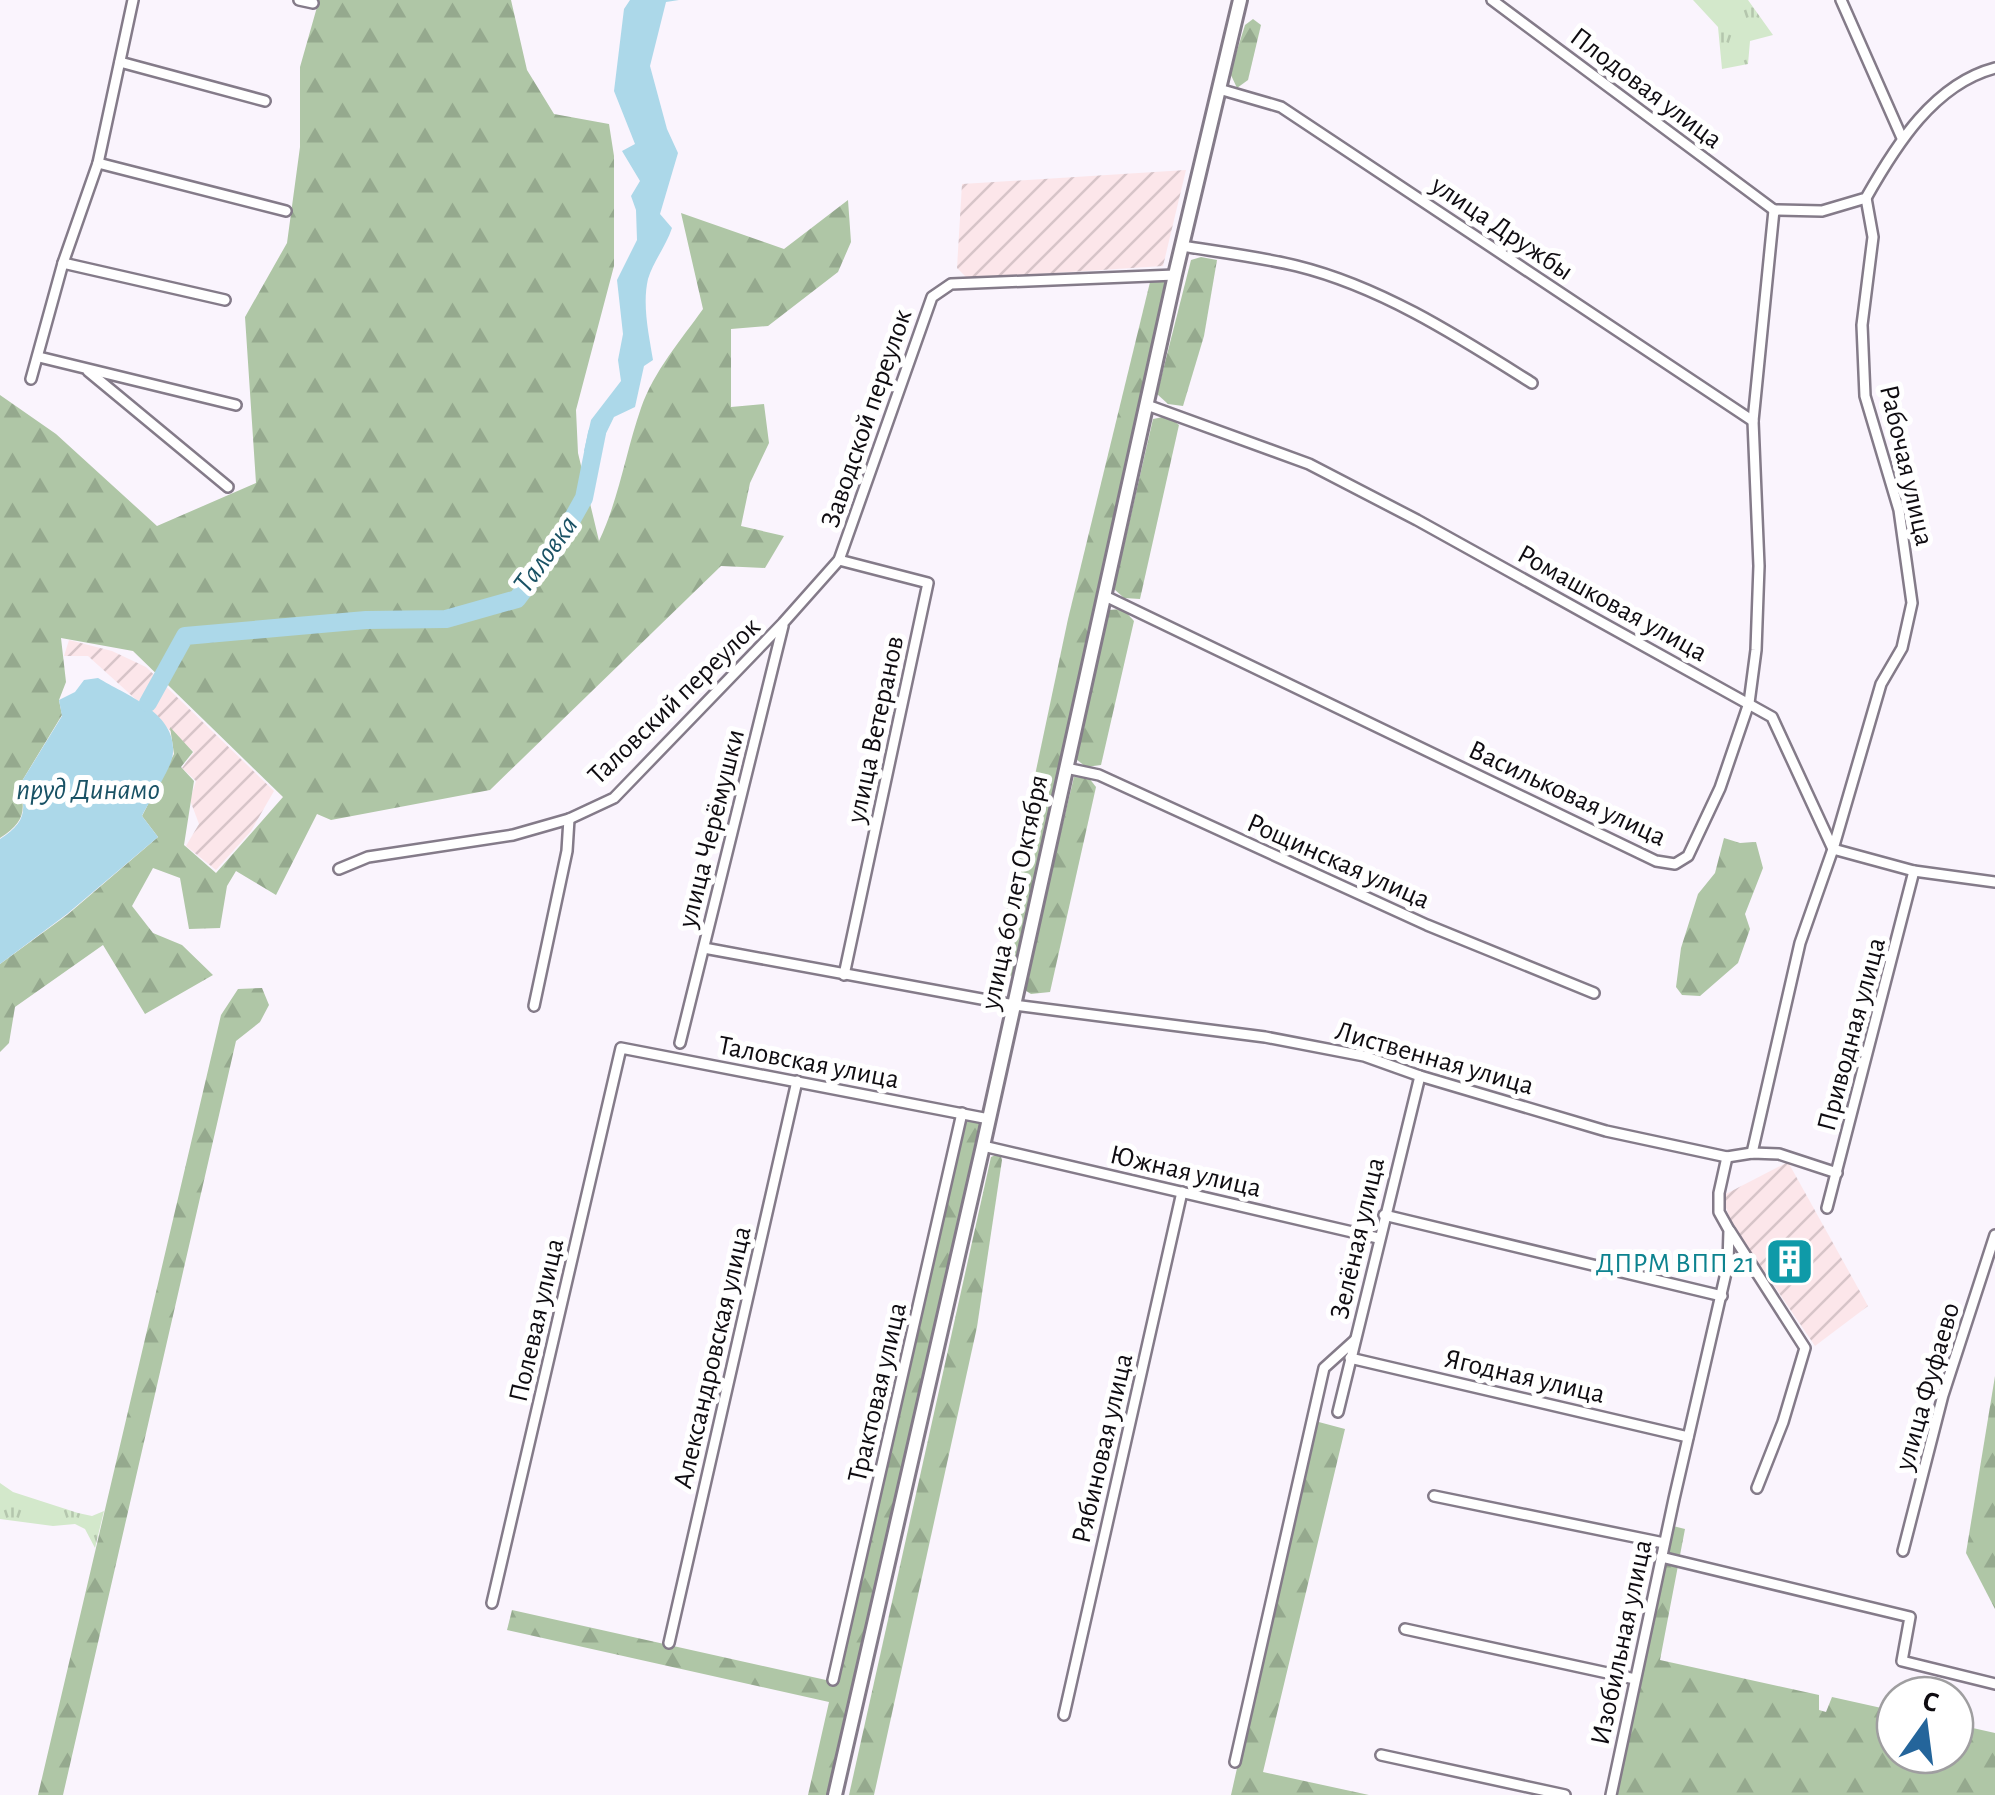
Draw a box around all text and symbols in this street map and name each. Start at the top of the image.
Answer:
street label: Плодовая улица [1565,23,1727,155]
street label: улица Дружбы [1425,171,1578,286]
street label: Заводской переулок [816,306,917,531]
street label: Рабочая улица [1874,382,1938,549]
water label: Таловка [508,510,584,599]
street label: Ромашковая улица [1513,540,1712,667]
street label: Таловский переулок [583,613,766,790]
street label: улица Ветеранов [842,633,909,826]
street label: улица Черёмушки [674,726,750,931]
street label: Васильковая улица [1464,736,1670,852]
street label: улица 60 лет Октября [976,773,1054,1013]
water label: пруд Динамо [16,775,160,805]
street label: Рощинская улица [1242,809,1434,915]
street label: Приводная улица [1813,935,1891,1134]
street label: Лиственная улица [1332,1017,1537,1101]
street label: Таловская улица [716,1032,902,1094]
street label: Южная улица [1107,1141,1264,1203]
street label: Зелёная улица [1326,1155,1390,1322]
street label: Александровская улица [669,1223,757,1491]
street label: Полевая улица [505,1236,569,1405]
building icon: ДПРМ ВПП 21 [1764,1236,1816,1288]
place label: ДПРМ ВПП 21 [1596,1250,1755,1278]
street label: Трактовая улица [844,1300,912,1485]
street label: улица Фуфаево [1890,1300,1965,1474]
street label: Ягодная улица [1442,1345,1608,1409]
street label: Рябиновая улица [1068,1351,1138,1546]
street label: Изобильная улица [1586,1537,1657,1748]
north arrow [1875,1675,1975,1775]
text: С [1920,1687,1941,1718]

